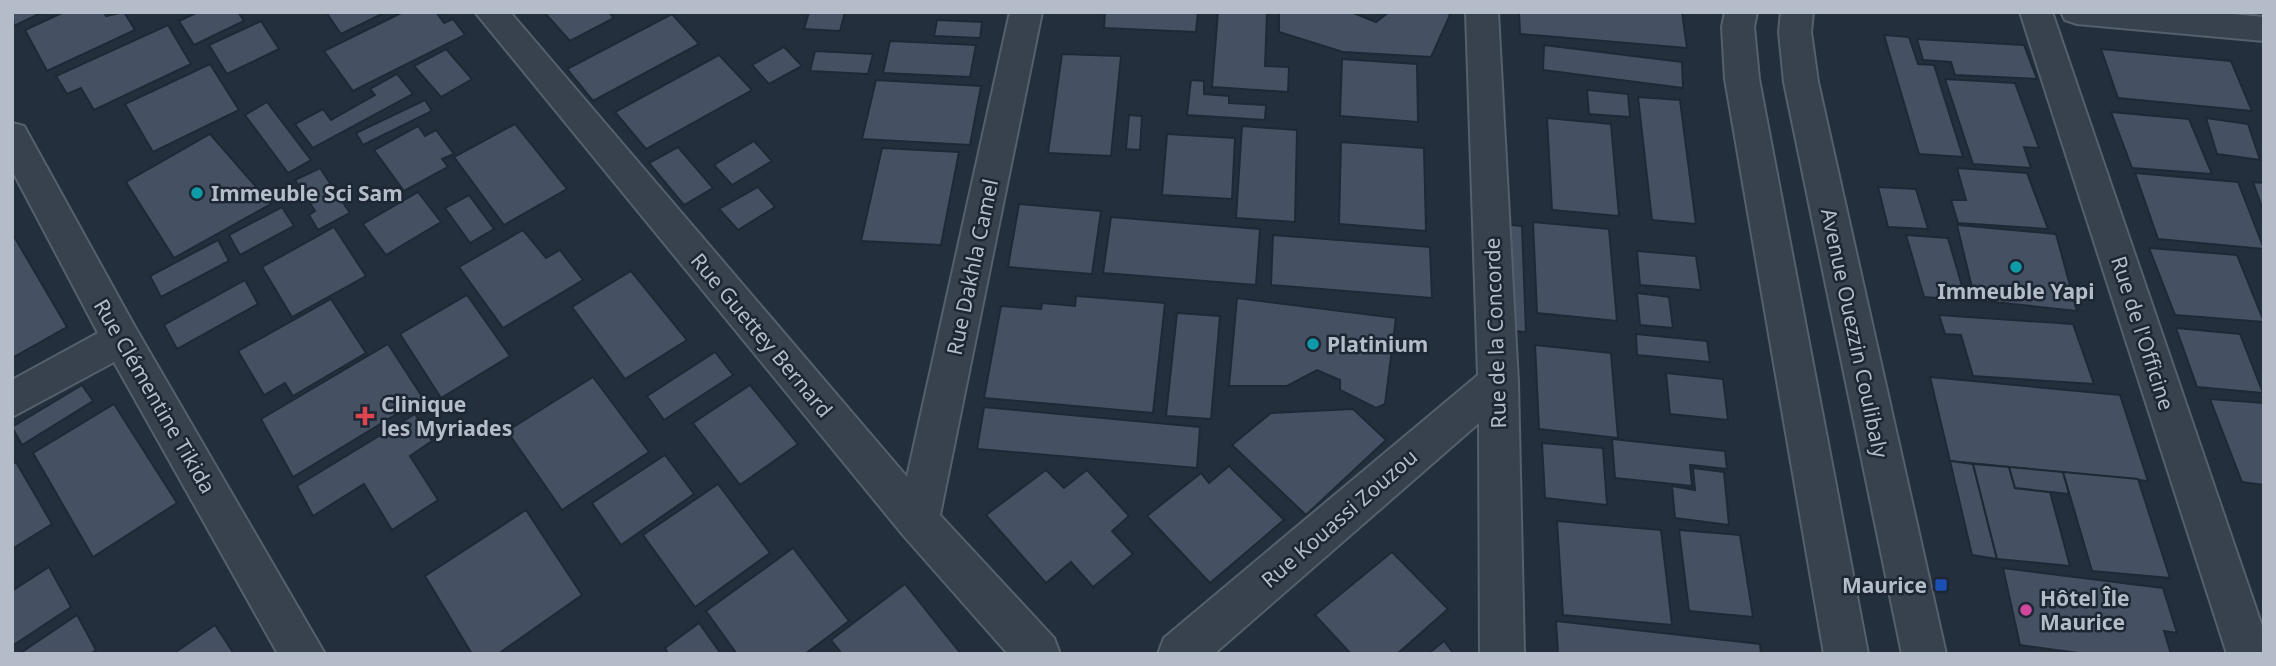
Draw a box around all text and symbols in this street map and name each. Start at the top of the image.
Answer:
street label: Rue Dakhla Camel [940,176,1004,358]
place label: Immeuble Sci Sam [211,179,403,207]
marker: Immeuble Sci Sam [189,185,205,201]
street label: Avenue Ouezzin Coulibaly [1815,206,1895,461]
street label: Rue de la Concorde [1478,237,1512,429]
street label: Rue Guettey Bernard [685,247,839,423]
street label: Rue de l'Officine [2105,252,2181,414]
marker: Immeuble Yapi [2008,259,2024,275]
place label: Immeuble Yapi [1937,277,2095,305]
street label: Rue Clémentine Tikida [88,294,222,498]
place label: Platinium [1327,330,1428,358]
marker: Platinium [1305,336,1321,352]
place label: Clinique les Myriades [381,390,512,442]
marker: Clinique les Myriades [355,406,375,426]
street label: Rue Kouassi Zouzou [1255,442,1423,594]
place label: Maurice [1842,571,1927,599]
marker: Maurice [1933,577,1949,593]
place label: Hôtel Île Maurice [2040,584,2130,636]
marker: Hôtel Île Maurice [2018,602,2034,618]

